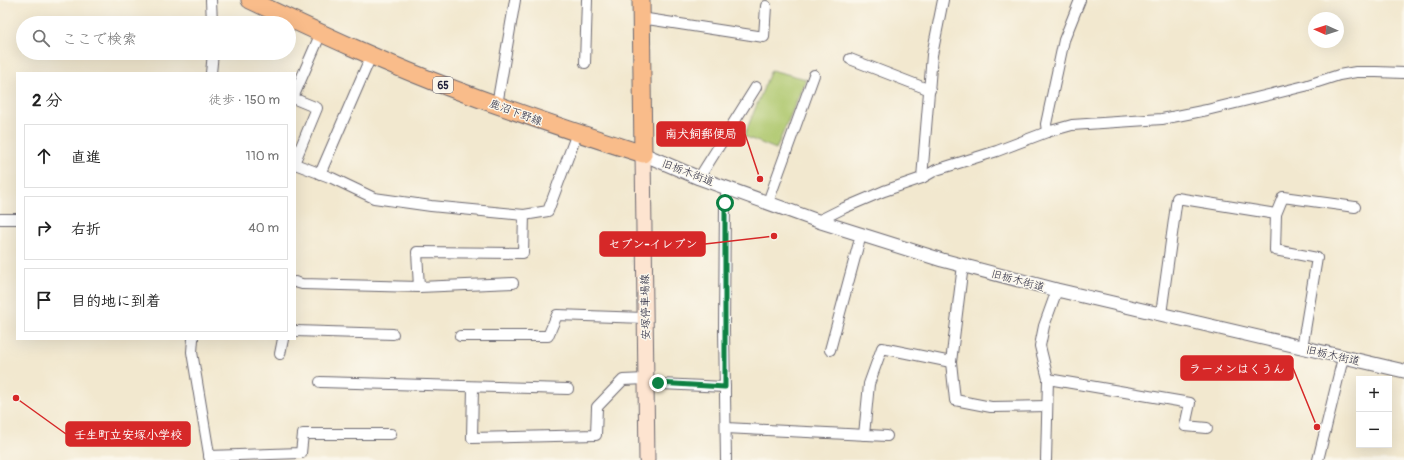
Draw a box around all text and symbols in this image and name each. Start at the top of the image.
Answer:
north arrow [1308,12,1344,48]
search box [16,16,296,60]
icon: search [30,27,52,49]
text: ここで検索 [62,30,137,49]
road number: 65 [433,77,453,93]
text: 2 分 [32,90,62,111]
text: 徒歩 · 150 m [209,92,280,108]
street label: 鹿沼下野線 [488,97,544,128]
callout: 南犬飼郵便局 [657,122,745,146]
text: 南犬飼郵便局 [665,127,737,142]
icon: ahead [33,145,55,167]
text: 直進 [71,148,101,167]
text: 110 m [246,148,279,164]
street label: 旧栃木街道 [660,157,716,188]
route start [716,194,734,212]
icon: right [33,217,55,239]
text: 右折 [71,220,101,239]
text: 40 m [248,220,279,236]
callout: セブン-イレブン [600,232,705,256]
text: セブン-イレブン [608,237,698,252]
street label: 旧栃木街道 [990,267,1046,294]
street label: 安塚停車場線 [638,274,653,340]
icon: arrive [33,289,55,311]
text: 目的地に到着 [71,292,161,311]
street label: 旧栃木街道 [1305,343,1361,368]
callout: ラーメンはくうん [1181,356,1293,380]
text: ラーメンはくうん [1189,362,1285,377]
route end [649,374,667,392]
map controls [1356,376,1392,448]
button: + [1356,376,1392,412]
button: − [1356,412,1392,448]
callout: 壬生町立安塚小学校 [66,422,190,446]
text: 壬生町立安塚小学校 [74,428,182,443]

